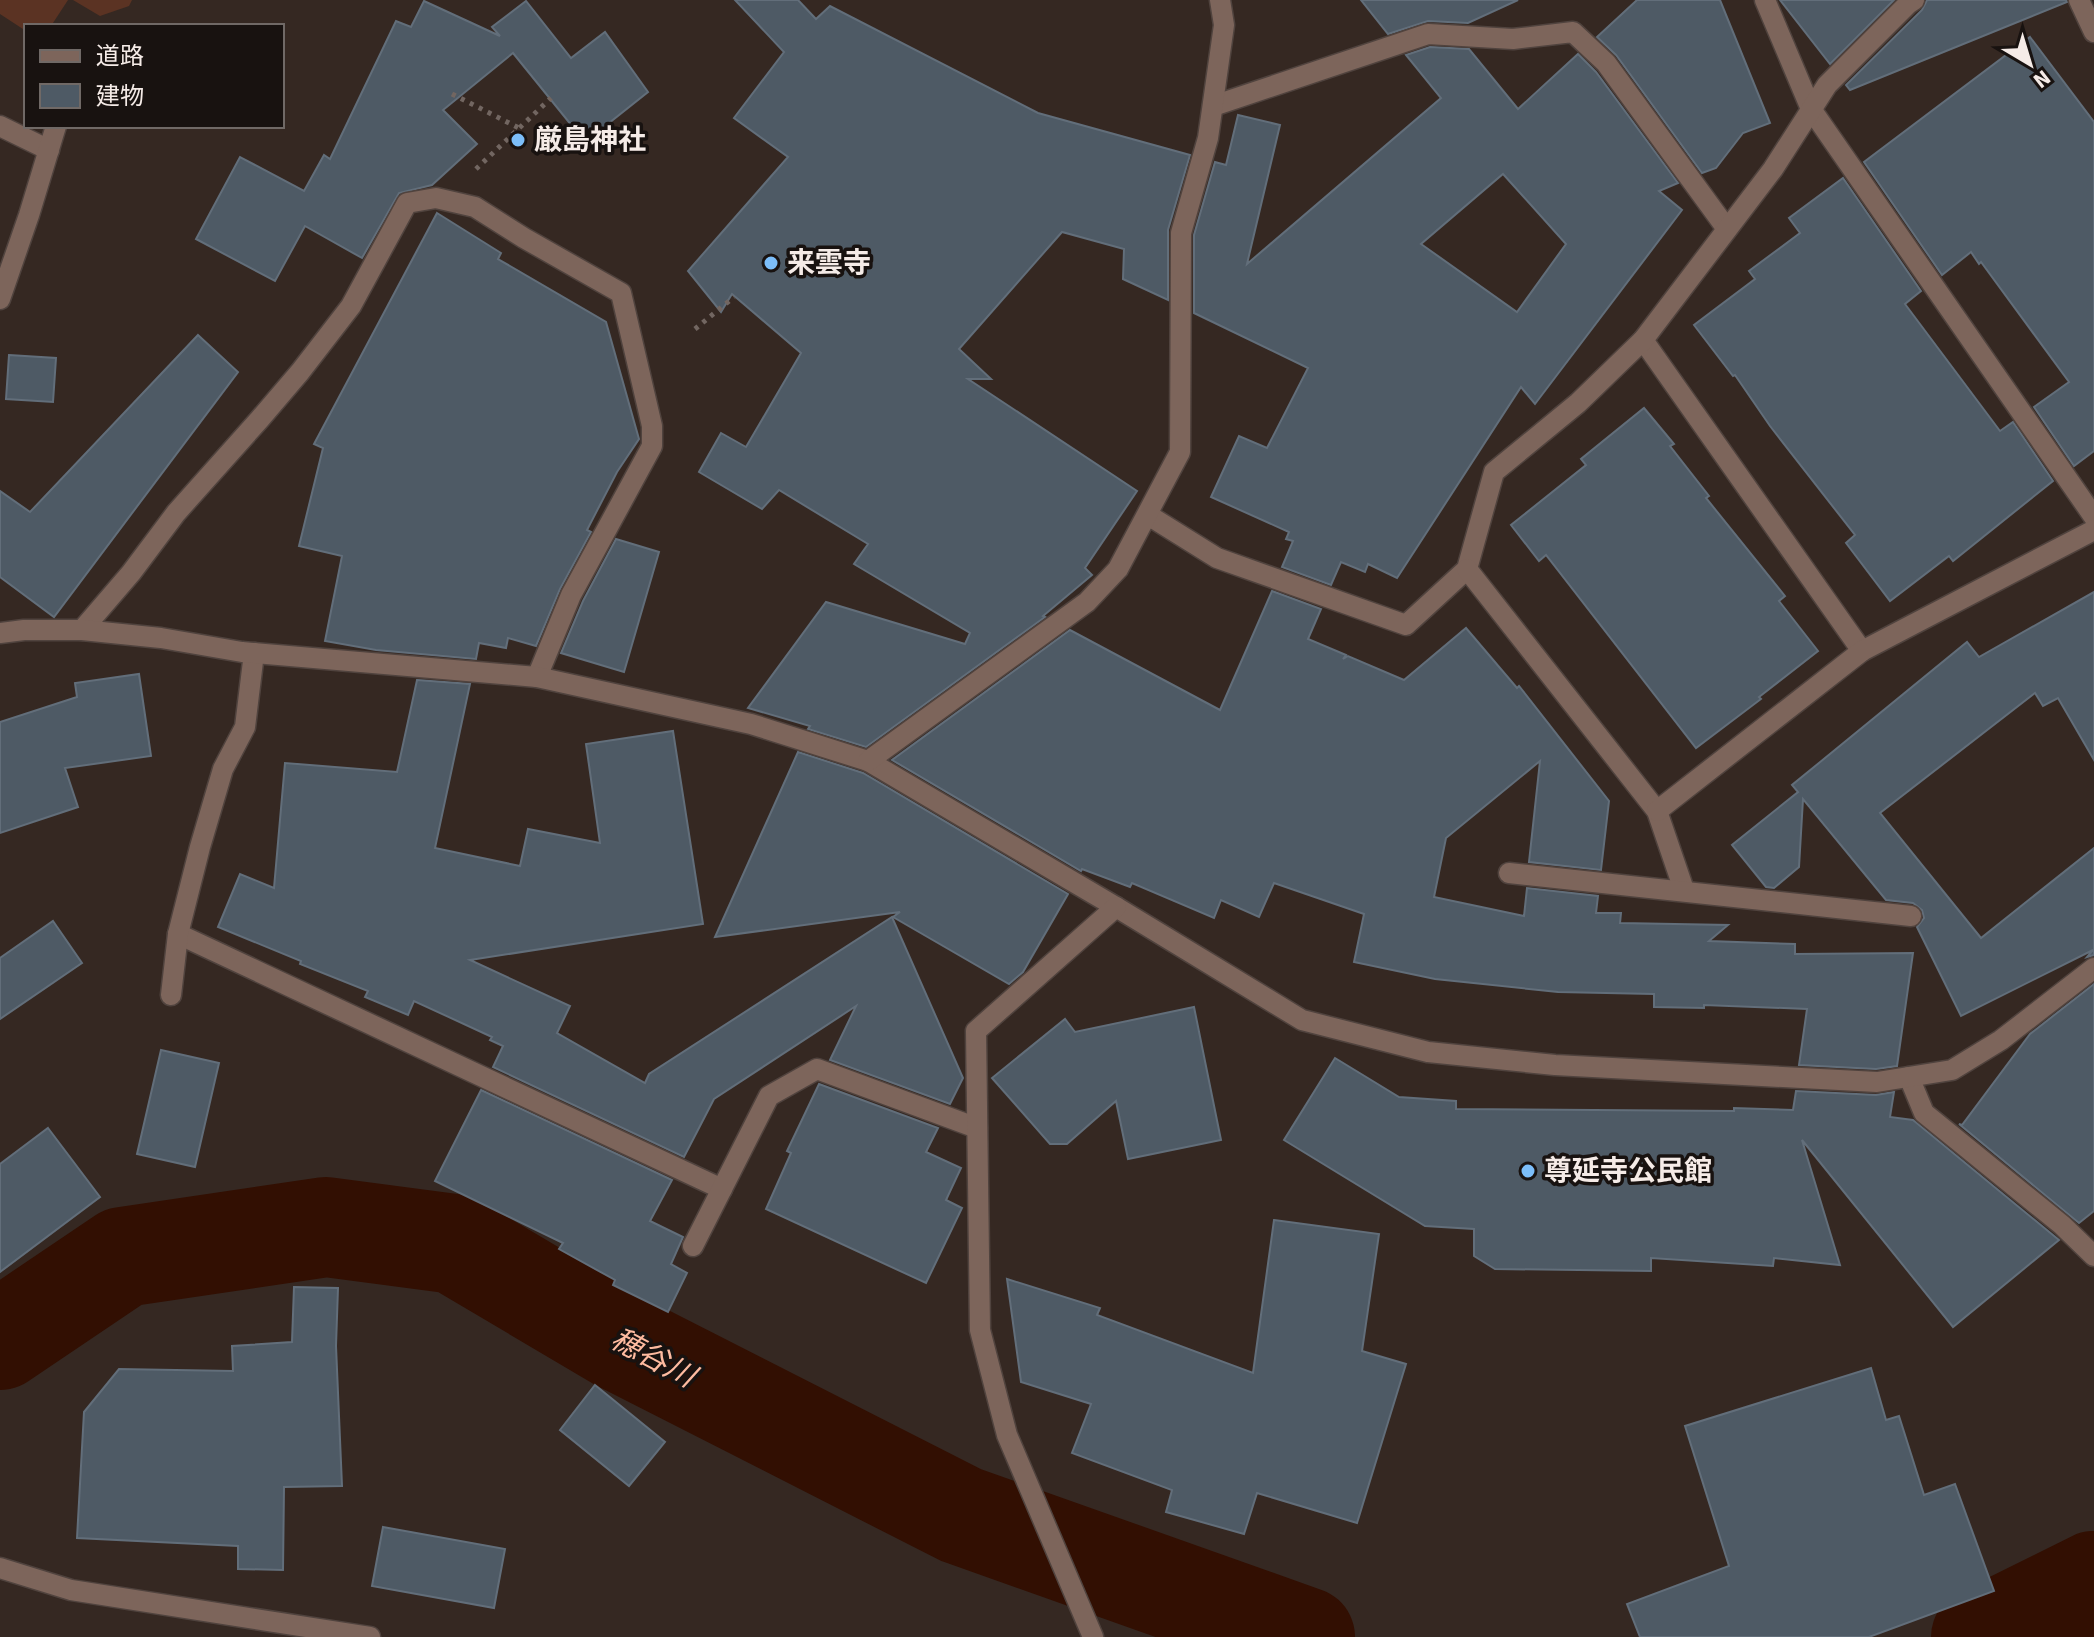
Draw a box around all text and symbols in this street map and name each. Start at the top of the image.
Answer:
legend [24,24,284,128]
north arrow [1990,24,2070,104]
text: 道路 [96,39,144,74]
text: N [2026,62,2057,96]
text: 建物 [96,79,144,114]
place label: 厳島神社 [534,120,646,160]
marker: 厳島神社 [509,131,527,149]
place label: 来雲寺 [787,243,871,283]
marker: 来雲寺 [762,254,780,272]
place label: 尊延寺公民館 [1544,1151,1712,1191]
marker: 尊延寺公民館 [1519,1162,1537,1180]
water label: 穂谷川 [603,1318,705,1400]

